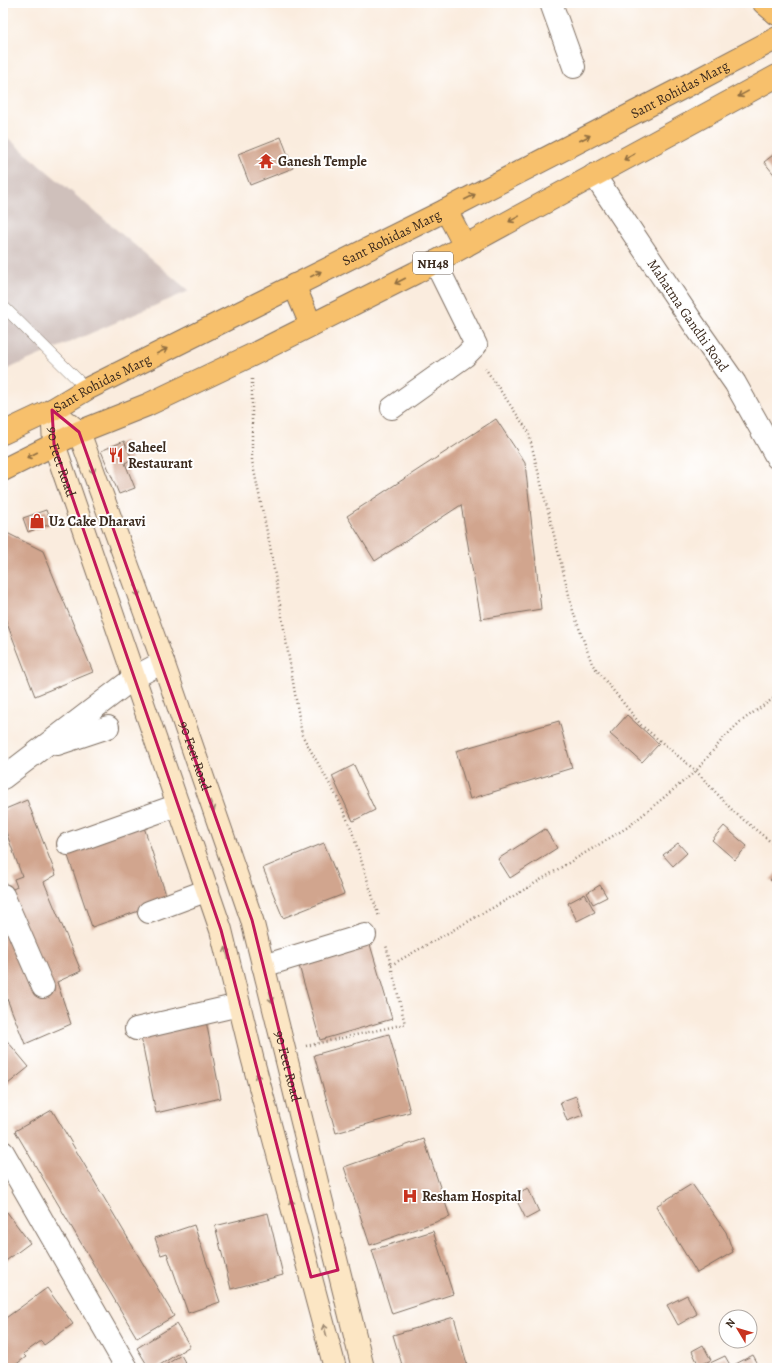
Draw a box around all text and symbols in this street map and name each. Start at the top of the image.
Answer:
street label: Sant Rohidas Marg [627,56,732,123]
one-way arrow [737,91,749,99]
one-way arrow [579,134,591,141]
temple icon: Ganesh Temple [257,152,275,170]
place label: Ganesh Temple [278,152,368,171]
one-way arrow [623,153,635,161]
one-way arrow [464,193,476,200]
street label: Sant Rohidas Marg [339,205,444,270]
one-way arrow [509,216,521,223]
road number: NH48 [413,252,453,274]
street label: Mahatma Gandhi Road [643,255,734,376]
one-way arrow [310,270,322,278]
one-way arrow [394,277,406,285]
one-way arrow [156,347,168,355]
street label: Sant Rohidas Marg [49,349,154,417]
street label: 90 Feet Road [44,426,81,500]
place label: Saheel Restaurant [128,438,193,473]
restaurant icon: Saheel Restaurant [107,446,125,464]
one-way arrow [26,452,38,460]
one-way arrow [89,462,97,474]
shop icon: U2 Cake Dharavi [28,512,46,530]
place label: U2 Cake Dharavi [49,512,146,531]
one-way arrow [133,584,141,596]
street label: 90 Feet Road [175,719,216,794]
one-way arrow [209,799,217,811]
one-way arrow [223,947,230,960]
one-way arrow [267,990,275,1003]
street label: 90 Feet Road [270,1029,306,1104]
one-way arrow [254,1073,261,1086]
hospital icon: Resham Hospital [401,1187,419,1205]
place label: Resham Hospital [422,1187,521,1206]
one-way arrow [287,1198,295,1211]
north arrow [718,1309,758,1349]
text: N [722,1315,739,1331]
one-way arrow [321,1324,328,1337]

